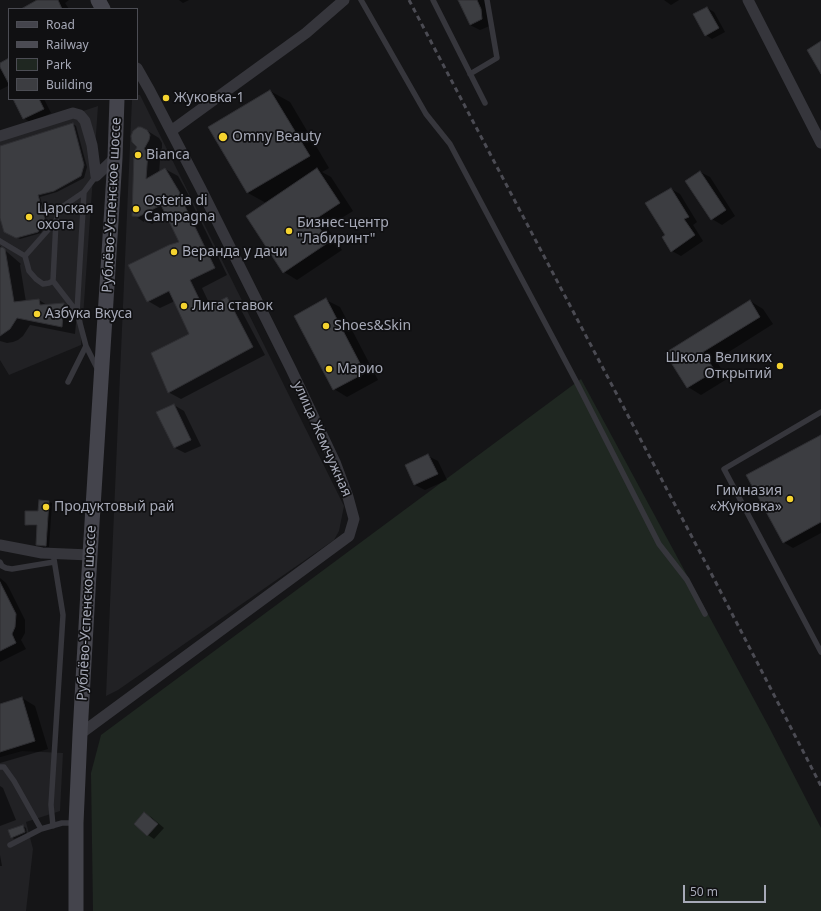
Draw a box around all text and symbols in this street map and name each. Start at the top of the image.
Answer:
legend [8,8,138,100]
text: Road [46,16,75,33]
text: Railway [46,36,89,53]
text: Park [46,56,71,73]
text: Building [46,76,93,93]
place label: Жуковка-1 [174,90,244,106]
marker: Жуковка-1 [161,93,171,103]
street label: Рублёво-Успенское шоссе [99,117,125,293]
place label: Omny Beauty [232,129,321,145]
marker: Omny Beauty [217,131,229,143]
place label: Bianca [146,147,190,163]
marker: Bianca [133,150,143,160]
place label: Osteria di Campagna [144,193,215,226]
place label: Царская охота [37,201,94,234]
marker: Osteria di Campagna [131,204,141,214]
marker: Царская охота [24,212,34,222]
place label: Бизнес-центр "Лабиринт" [297,215,389,248]
marker: Бизнес-центр "Лабиринт" [284,226,294,236]
place label: Веранда у дачи [182,244,288,260]
marker: Веранда у дачи [169,247,179,257]
place label: Лига ставок [192,298,273,314]
marker: Лига ставок [179,301,189,311]
place label: Азбука Вкуса [45,306,132,322]
marker: Азбука Вкуса [32,309,42,319]
place label: Shoes&Skin [334,318,411,334]
marker: Shoes&Skin [321,321,331,331]
place label: Школа Великих Открытий [665,350,772,382]
place label: Марио [337,361,383,377]
marker: Школа Великих Открытий [775,361,785,371]
marker: Марио [324,364,334,374]
street label: улица Жемчужная [289,379,355,499]
place label: Гимназия «Жуковка» [710,483,782,516]
marker: Гимназия «Жуковка» [785,494,795,504]
place label: Продуктовый рай [54,499,175,515]
marker: Продуктовый рай [41,502,51,512]
street label: Рублёво-Успенское шоссе [74,525,100,701]
scale bar [685,877,768,903]
text: 50 m [690,883,718,900]

